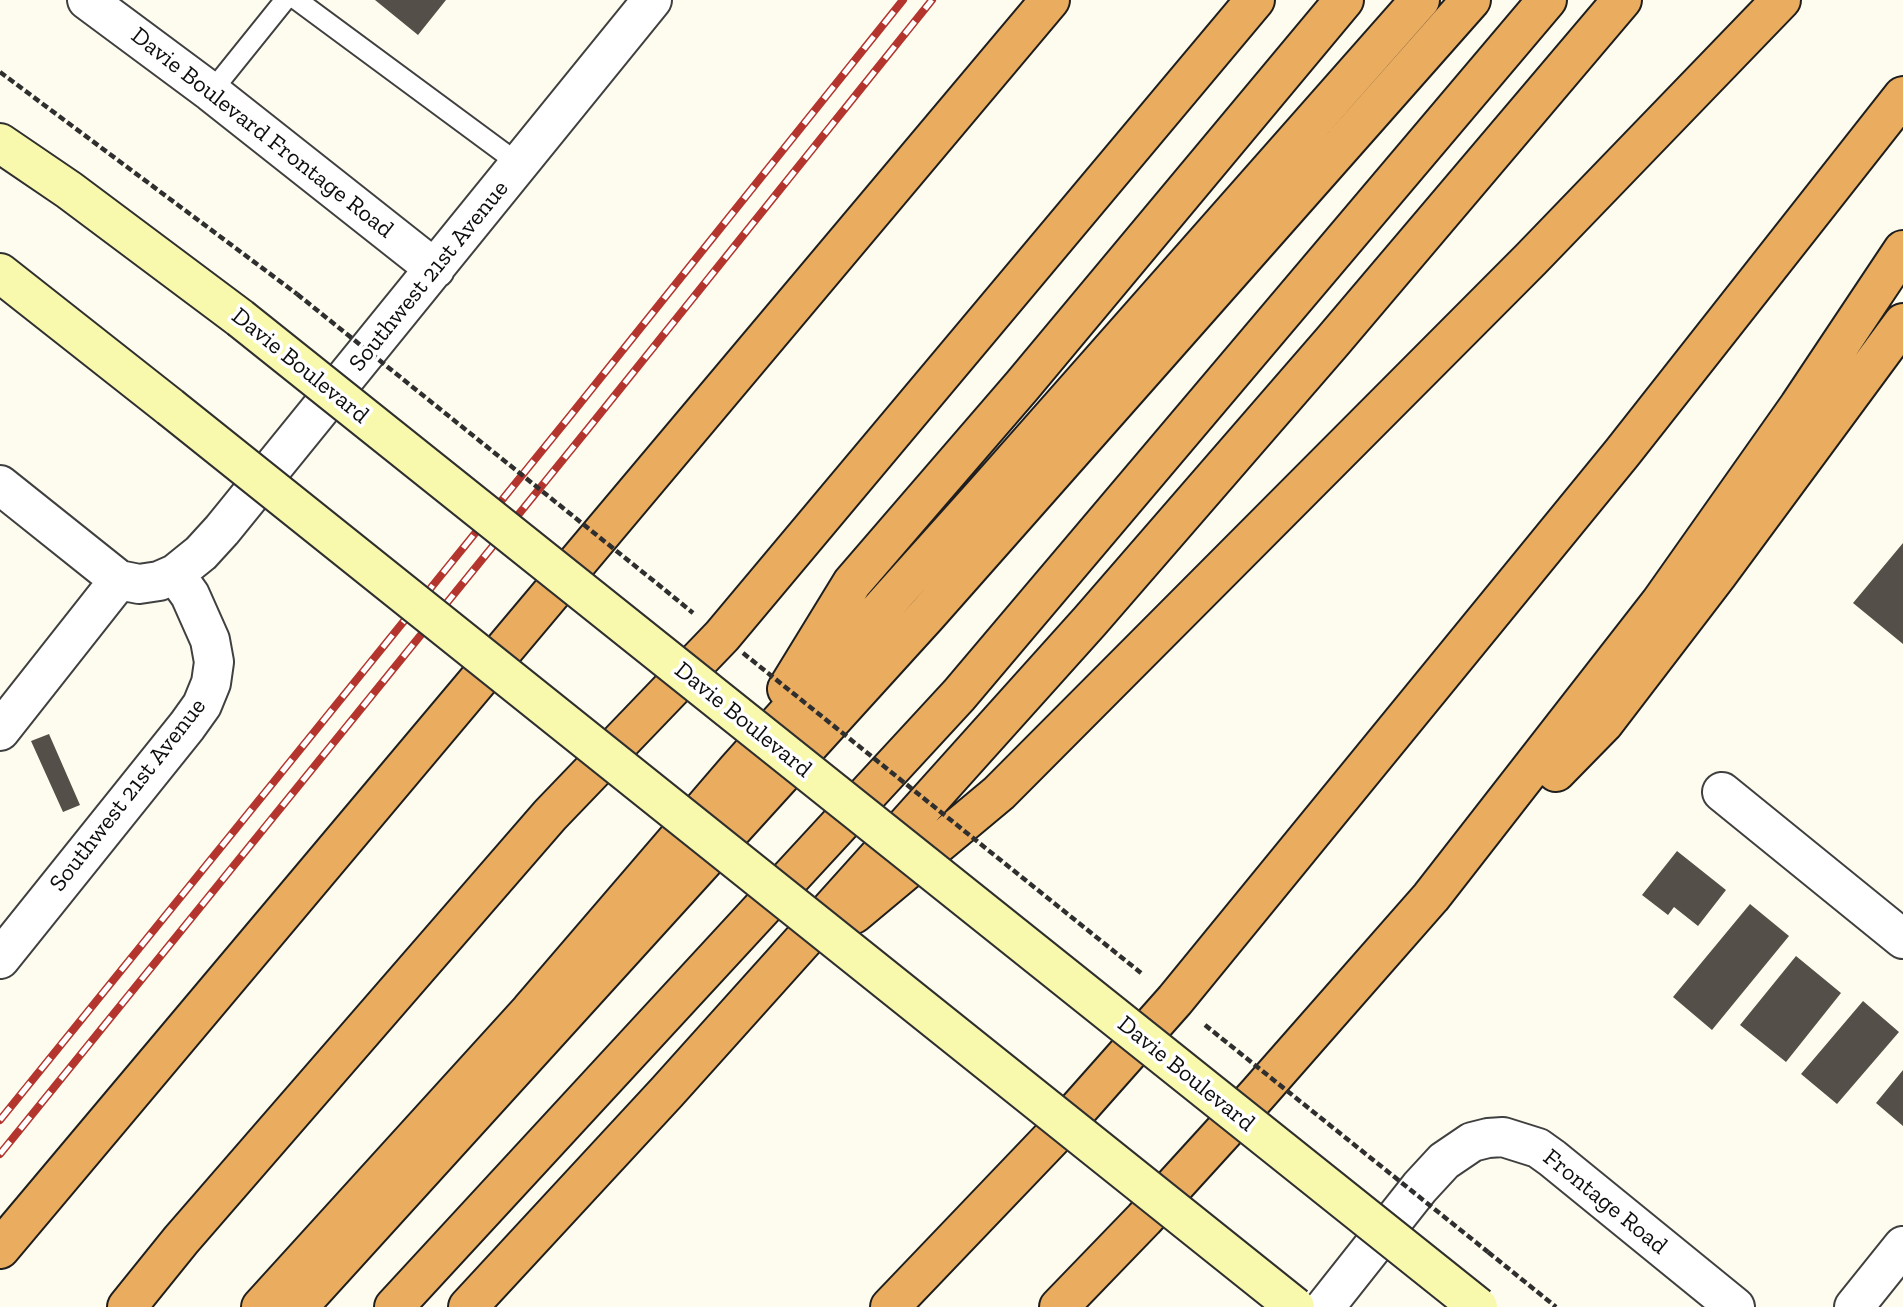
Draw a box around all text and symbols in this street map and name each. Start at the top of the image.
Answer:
street label: Davie Boulevard Frontage Road [125,22,399,244]
street label: Southwest 21st Avenue [343,175,515,377]
street label: Davie Boulevard [226,302,374,430]
street label: Davie Boulevard [669,656,817,784]
street label: Southwest 21st Avenue [44,693,212,897]
street label: Davie Boulevard [1112,1010,1260,1138]
street label: Frontage Road [1537,1143,1673,1261]

